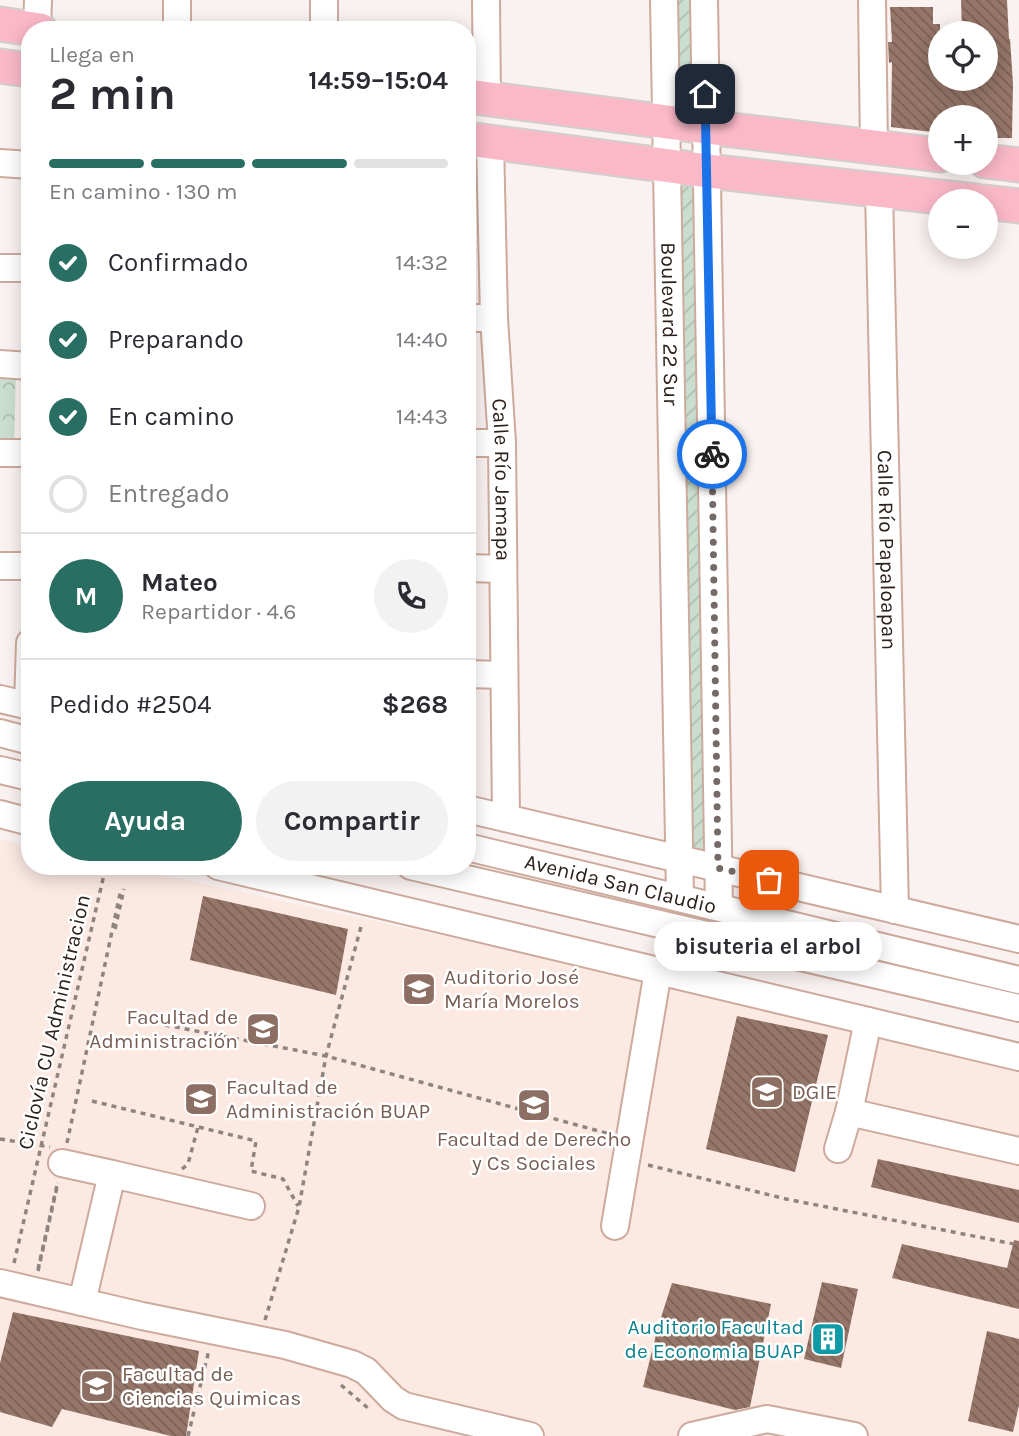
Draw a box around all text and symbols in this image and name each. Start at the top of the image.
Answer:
map controls [928,21,998,259]
button: locate [928,21,998,91]
text: Llega en [49,41,135,68]
pin [675,64,735,124]
text: 14:59–15:04 [308,65,448,96]
text: 2 min [49,67,176,121]
icon: home [686,75,724,113]
button: + [928,105,998,175]
text: En camino · 130 m [49,178,237,205]
button: − [928,189,998,259]
street label: Boulevard 22 Sur [656,242,683,406]
icon: check [49,244,87,282]
text: Confirmado [108,247,248,278]
text: 14:32 [395,249,448,276]
icon: check [49,321,87,359]
text: Preparando [108,324,244,355]
text: 14:40 [396,326,448,353]
icon: check [49,398,87,436]
street label: Calle Río Jamapa [487,398,515,561]
text: En camino [108,401,234,432]
text: 14:43 [396,403,448,430]
courier [677,419,747,489]
icon: bike [693,435,731,473]
street label: Calle Río Papaloapan [873,450,901,650]
text: Entregado [108,478,229,509]
button: phone [374,559,448,633]
text: Mateo [141,567,218,598]
text: M [75,581,97,612]
text: Repartidor · 4.6 [141,598,296,625]
text: Pedido #2504 [49,689,212,720]
text: $268 [382,689,448,720]
button: Ayuda [49,781,242,861]
button: Compartir [256,781,448,861]
street label: Avenida San Claudio [522,849,719,919]
pin [739,850,799,910]
icon: bag [750,861,788,899]
street label: Ciclovía CU Administracion [13,892,95,1152]
callout: bisuteria el arbol [655,922,883,971]
text: bisuteria el arbol [675,933,861,960]
place label: Auditorio José María Morelos [444,965,580,1013]
school or university icon: Auditorio José María Morelos [400,970,438,1008]
place label: Facultad de Administración [89,1005,238,1053]
school or university icon: Facultad de Administración [244,1010,282,1048]
school or university icon: DGIE [748,1073,786,1111]
place label: Facultad de Administración BUAP [226,1075,430,1123]
school or university icon: Facultad de Administración BUAP [182,1080,220,1118]
place label: DGIE [792,1080,837,1104]
school or university icon: Facultad de Derecho y Cs Sociales [515,1086,553,1124]
place label: Facultad de Derecho y Cs Sociales [437,1127,631,1175]
place label: Auditorio Facultad de Economia BUAP [625,1315,804,1363]
building icon: Auditorio Facultad de Economia BUAP [809,1320,847,1358]
place label: Facultad de Ciencias Quimicas [122,1362,301,1410]
school or university icon: Facultad de Ciencias Quimicas [78,1367,116,1405]

